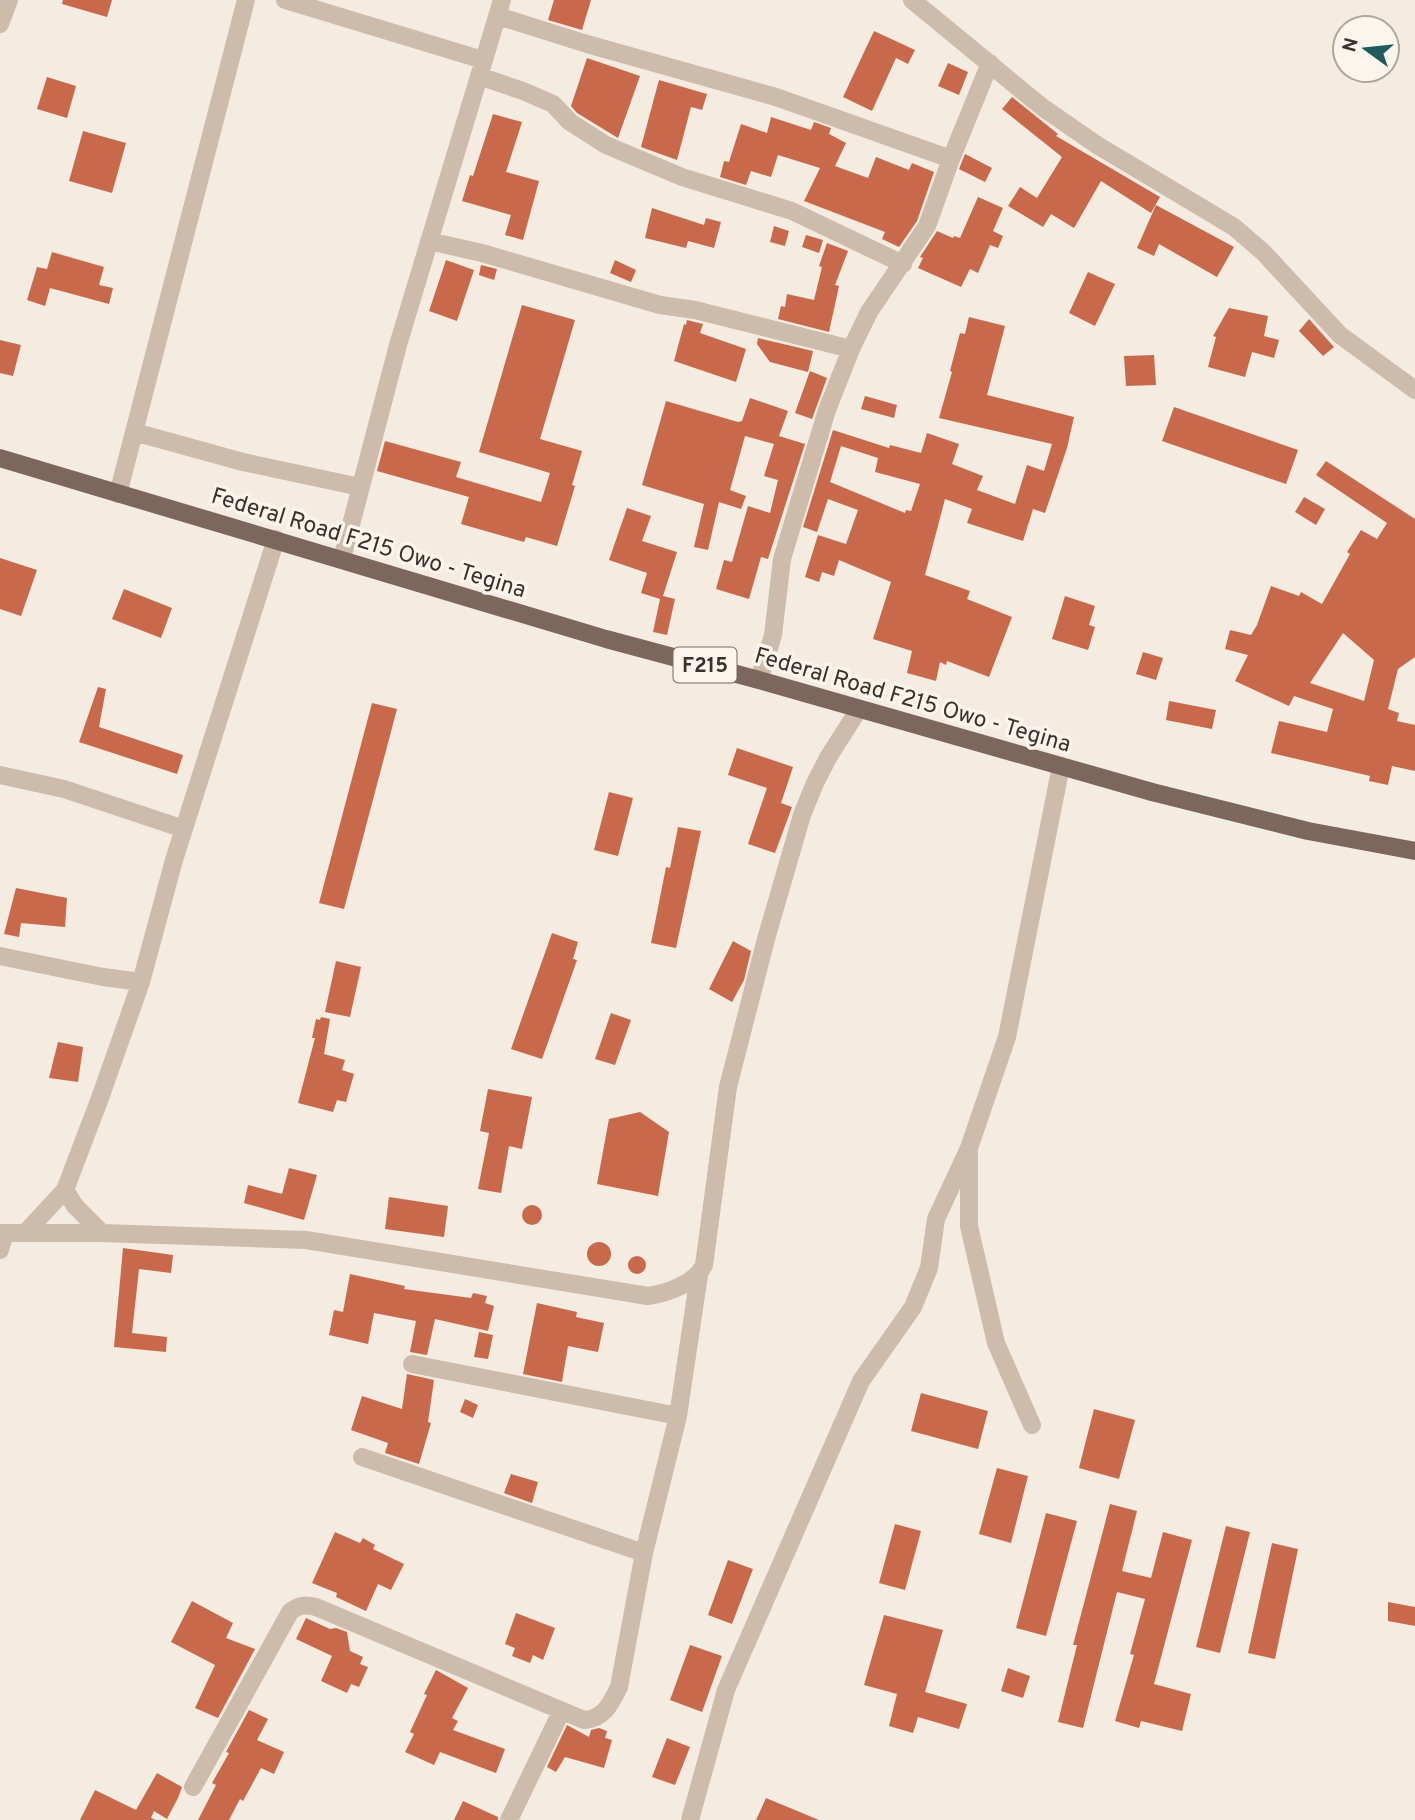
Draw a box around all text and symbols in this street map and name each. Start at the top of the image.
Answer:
north arrow [1331,14,1401,84]
text: N [1338,35,1365,55]
street label: Federal Road F215 Owo - Tegina [207,483,529,606]
street label: Federal Road F215 Owo - Tegina [751,642,1074,761]
road number: F215 [674,648,736,682]

